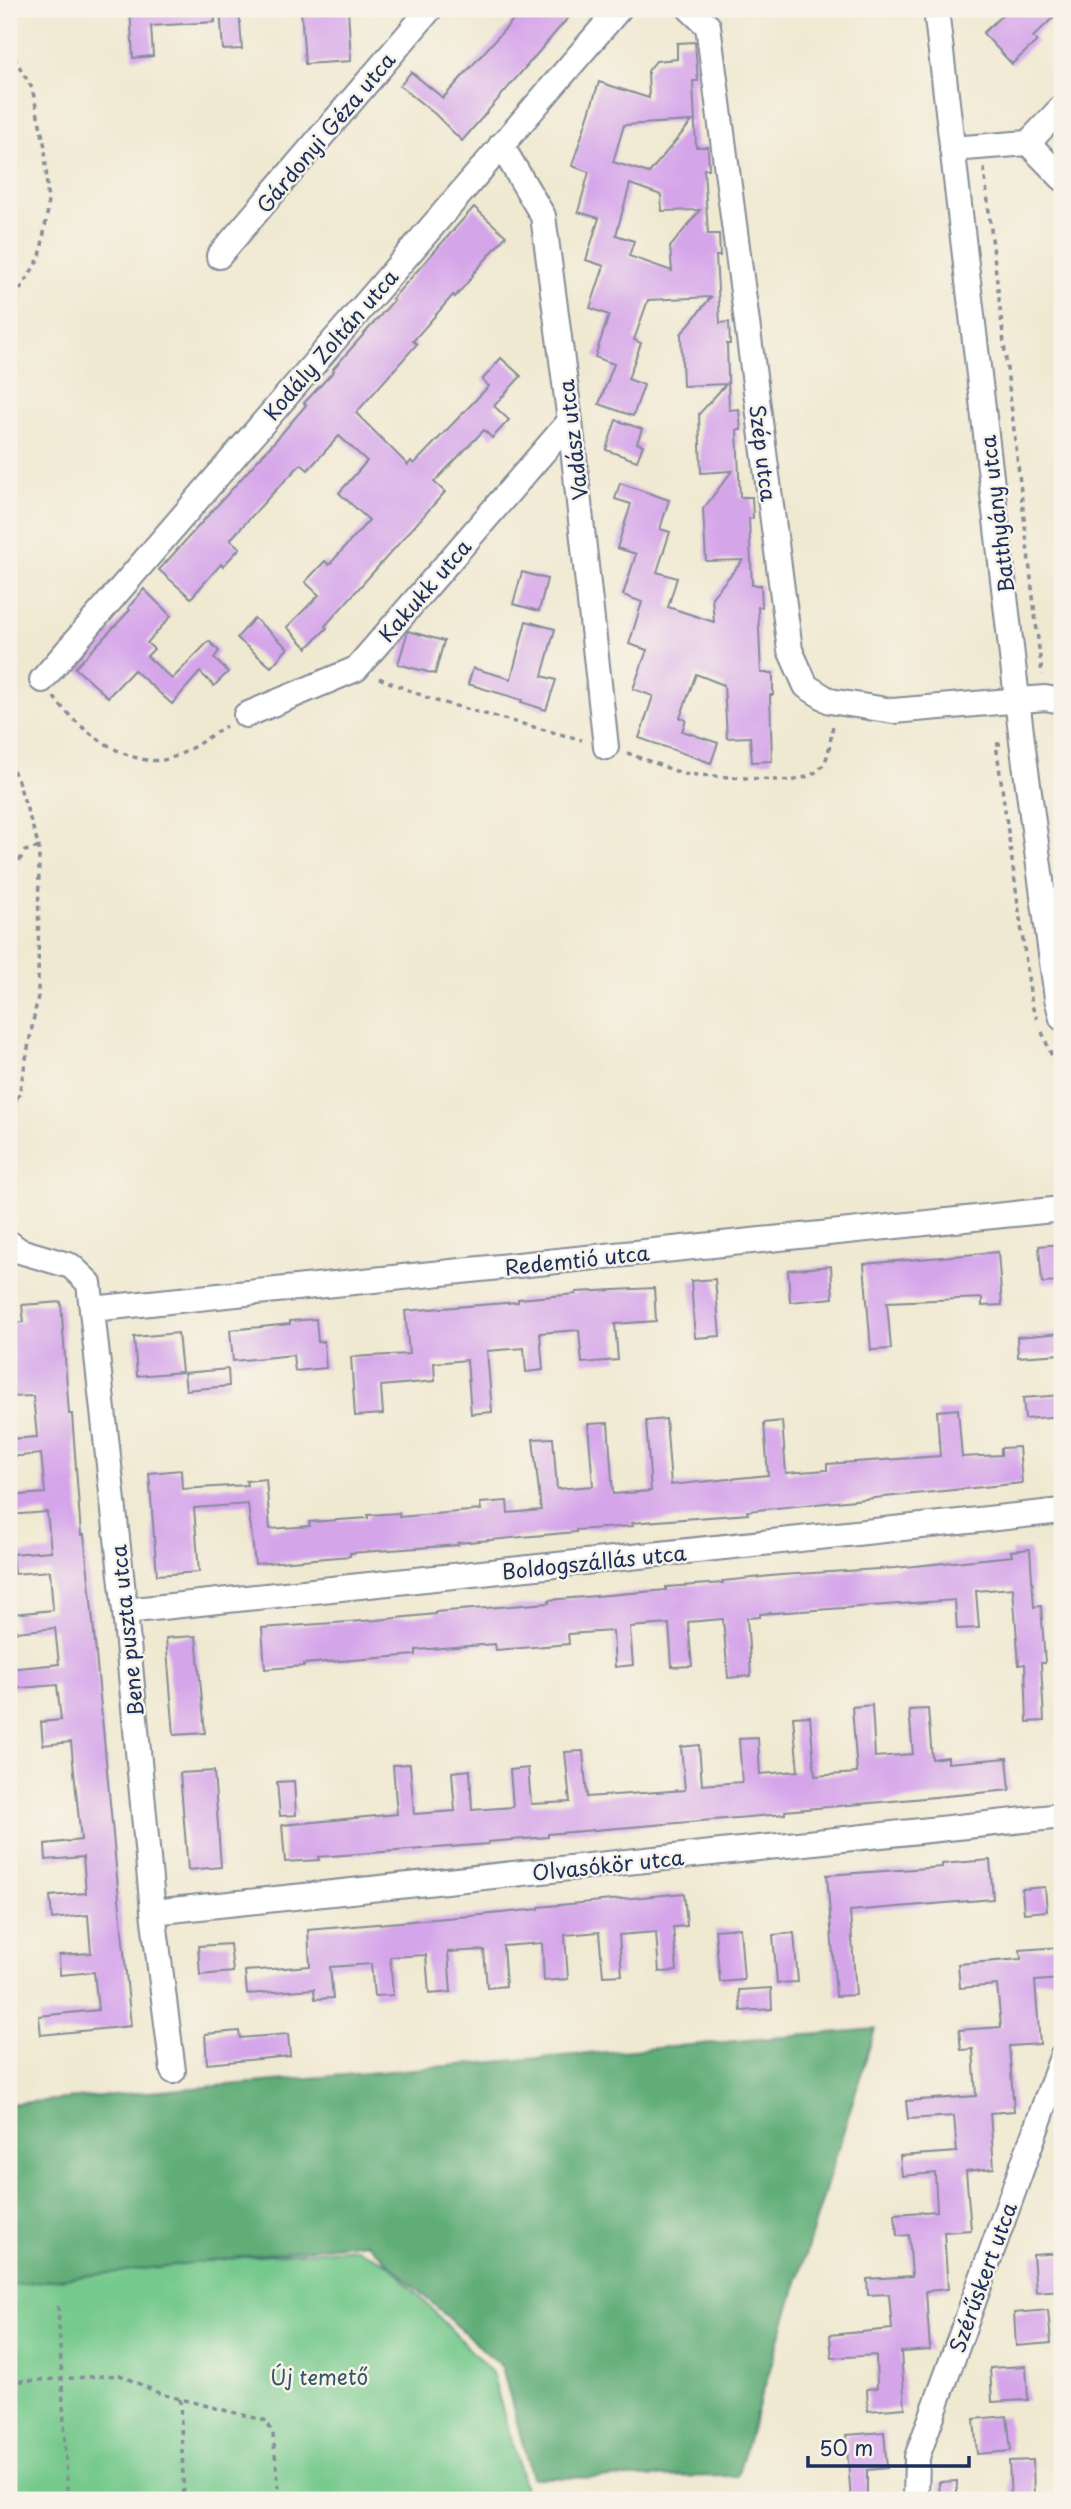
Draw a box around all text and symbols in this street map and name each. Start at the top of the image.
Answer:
street label: Gárdonyi Géza utca [248,44,402,220]
street label: Kodály Zoltán utca [255,261,405,427]
street label: Vadász utca [549,378,595,502]
street label: Szép utca [742,403,786,503]
street label: Batthyány utca [970,434,1022,594]
street label: Kakukk utca [370,531,478,649]
street label: Redemtió utca [503,1236,651,1282]
street label: Boldogszállás utca [500,1535,688,1587]
street label: Bene puszta utca [101,1543,151,1718]
street label: Olvasókör utca [530,1840,686,1888]
street label: Szérűskert utca [940,2197,1024,2357]
park label: Új temető [270,2360,368,2392]
scale bar [808,2425,970,2469]
text: 50 m [819,2431,873,2463]

